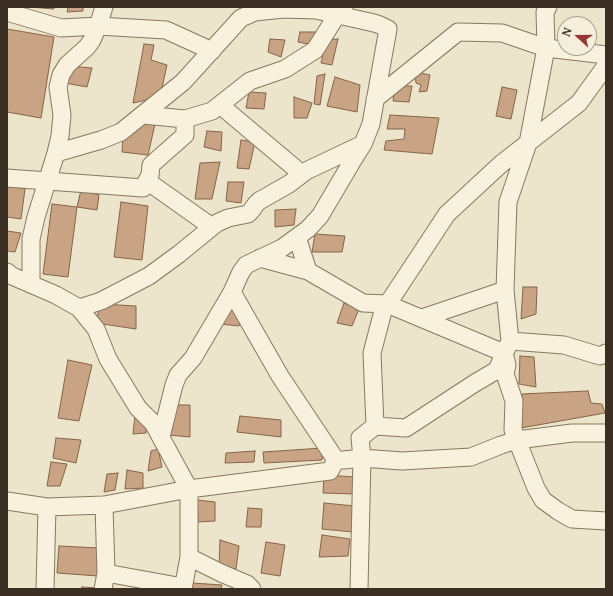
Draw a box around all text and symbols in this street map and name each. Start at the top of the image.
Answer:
north arrow [557,16,597,56]
text: N [558,25,575,39]

